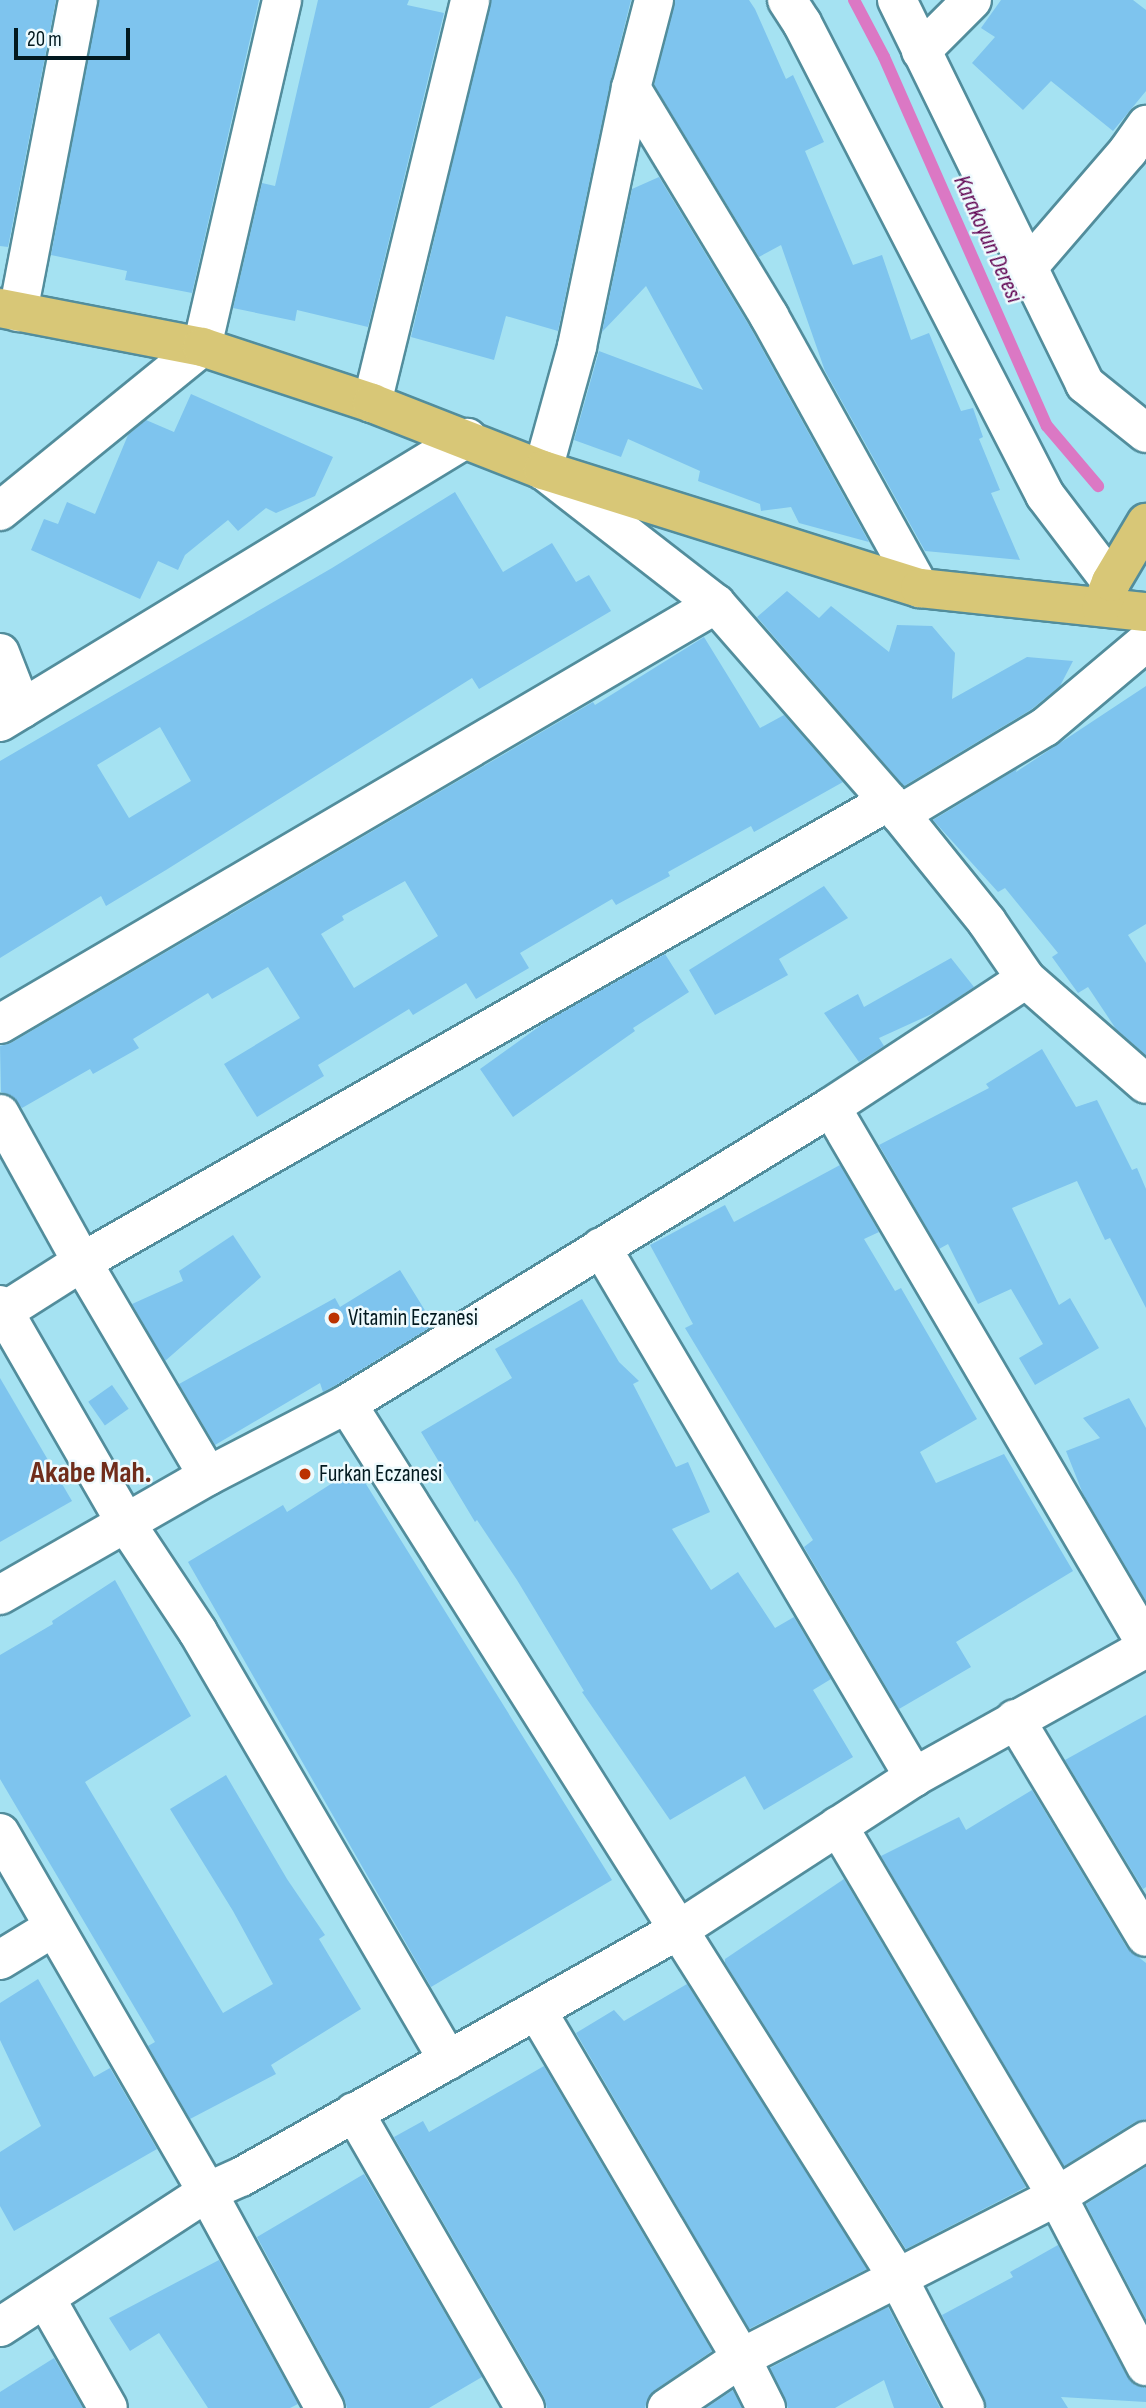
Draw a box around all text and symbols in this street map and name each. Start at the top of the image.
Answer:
scale bar [18,14,133,58]
text: 20 m [27,27,62,52]
water label: Karakoyun Deresi [947,171,1029,307]
place label: Vitamin Eczanesi [348,1304,478,1332]
marker: Vitamin Eczanesi [326,1310,342,1326]
district label: Akabe Mah. [30,1455,152,1491]
place label: Furkan Eczanesi [319,1460,442,1488]
marker: Furkan Eczanesi [297,1466,313,1482]

